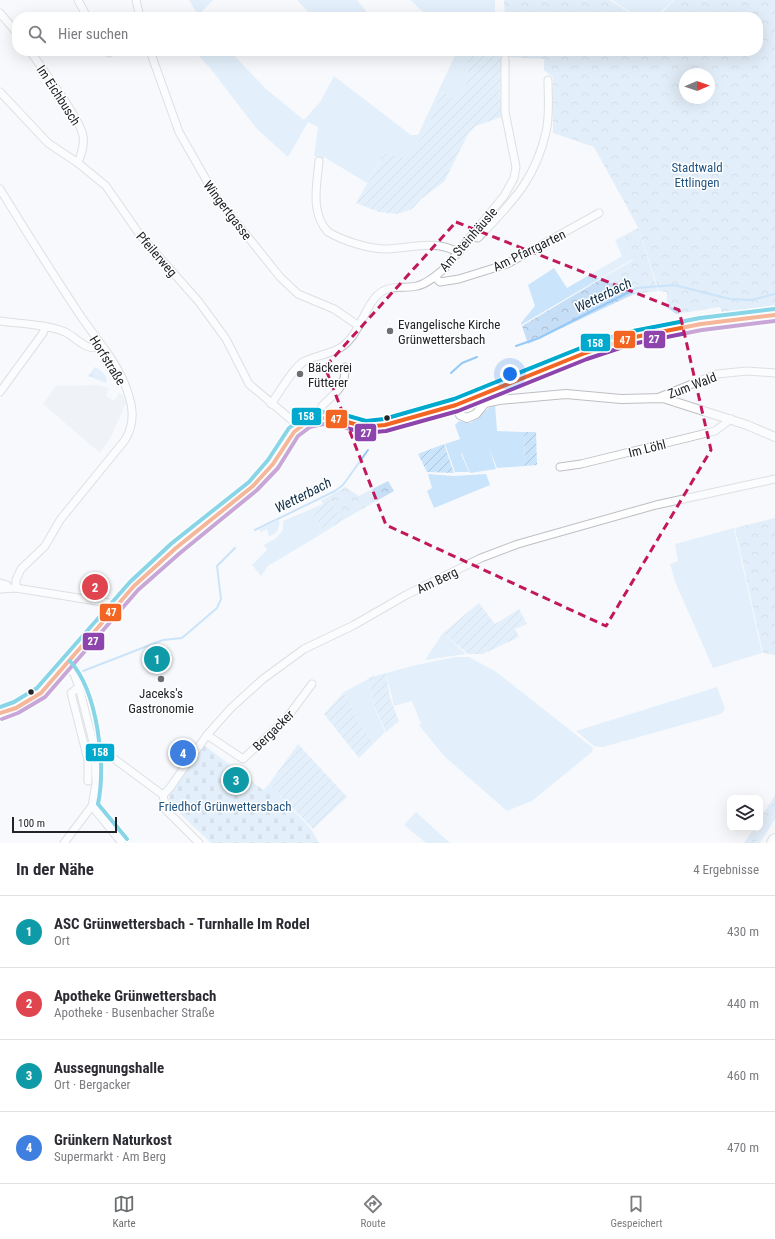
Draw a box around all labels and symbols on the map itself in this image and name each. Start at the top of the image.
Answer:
street label: Im Eichbusch [34,62,84,128]
north arrow [679,68,715,104]
park label: Stadtwald Ettlingen [671,160,723,190]
street label: Wingertgasse [200,178,255,243]
street label: Am Steinhäusle [436,204,500,274]
street label: Am Pfarrgarten [491,226,568,274]
street label: Pfeilerweg [133,229,180,280]
water label: Wetterbach [572,274,634,316]
place label: Evangelische Kirche Grünwettersbach [398,317,500,347]
marker: Evangelische Kirche Grünwettersbach [385,326,395,336]
line badge: 47 [613,330,636,349]
line badge: 27 [643,330,666,349]
street label: Horfstraße [87,333,129,388]
line badge: 158 [580,333,611,352]
text: 27 [648,333,660,346]
text: 47 [619,334,631,347]
text: 158 [587,337,604,350]
place label: Bäckerei Fütterer [308,360,352,390]
your location [500,364,520,384]
marker: Bäckerei Fütterer [295,369,305,379]
street label: Zum Wald [666,369,719,402]
line badge: 158 [291,407,322,426]
line badge: 47 [325,409,348,429]
text: 158 [298,410,315,423]
text: 47 [330,413,342,426]
unlabelled marker [382,413,392,423]
line badge: 27 [354,423,377,442]
text: 27 [360,427,372,440]
street label: Im Löhl [627,437,667,460]
water label: Wetterbach [272,474,334,516]
street label: Am Berg [414,564,460,597]
pin: 2 [82,572,108,602]
line badge: 47 [99,603,122,622]
text: 47 [105,606,117,619]
line badge: 27 [82,632,105,651]
text: 27 [87,635,99,648]
pin: 1 [144,644,170,674]
marker: Jaceks's Gastronomie [156,674,166,684]
place label: Jaceks's Gastronomie [128,686,194,716]
unlabelled marker [26,687,36,697]
street label: Bergacker [250,707,297,754]
pin: 4 [170,738,196,768]
line badge: 158 [85,743,115,762]
text: 158 [92,746,109,759]
pin: 3 [223,765,249,795]
park label: Friedhof Grünwettersbach [159,799,291,814]
scale bar [12,815,117,834]

